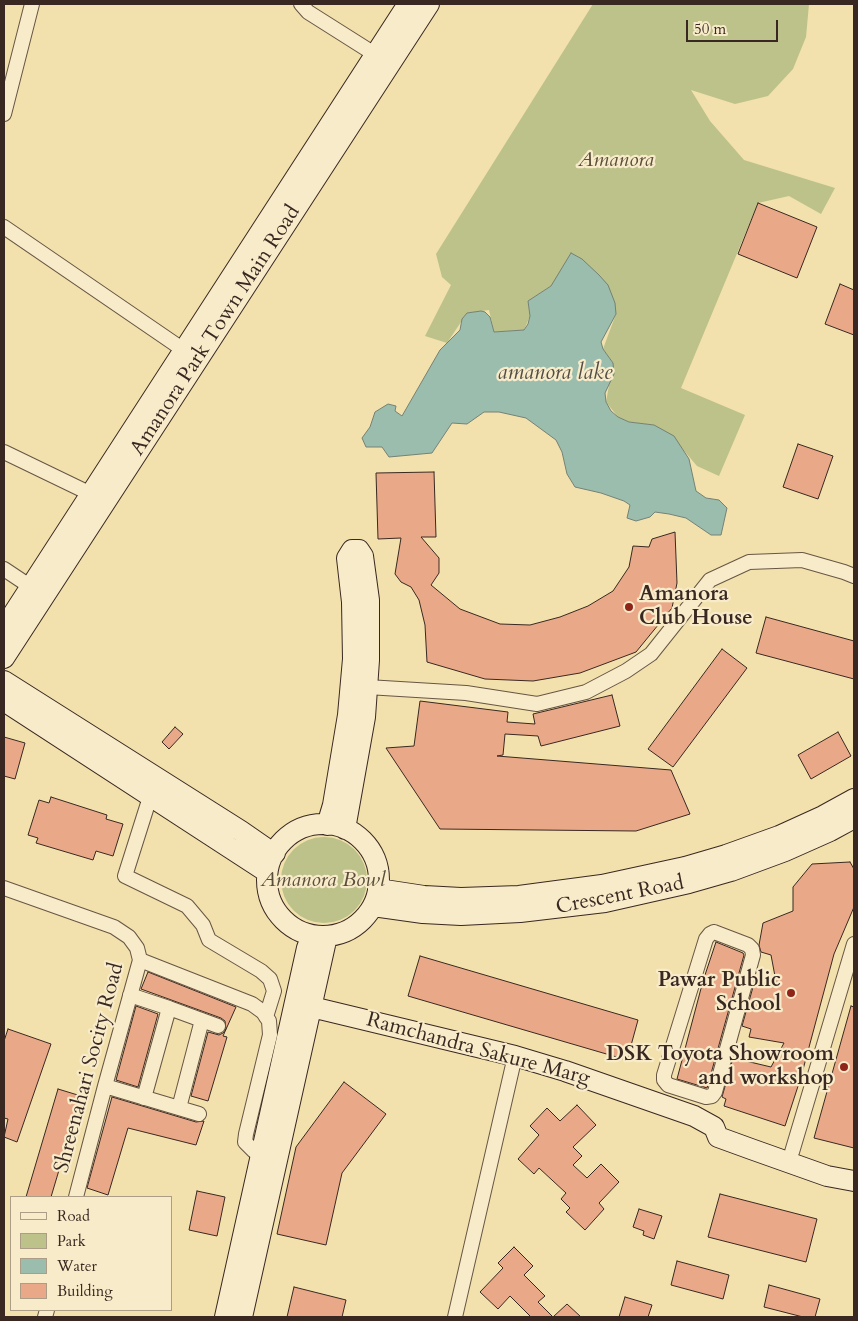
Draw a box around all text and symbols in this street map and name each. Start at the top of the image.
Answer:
scale bar [688,10,780,42]
text: 50 m [694,19,726,39]
park label: Amanora [578,148,654,174]
street label: Amanora Park Town Main Road [126,201,306,461]
water label: amanora lake [498,361,612,387]
place label: Amanora Club House [639,582,753,632]
marker: Amanora Club House [623,601,635,613]
park label: Amanora Bowl [260,868,386,894]
street label: Crescent Road [554,871,686,921]
street label: Shreenahari Socity Road [50,960,130,1176]
place label: Pawar Public School [658,968,781,1018]
marker: Pawar Public School [785,987,797,999]
street label: Ramchandra Sakure Marg [363,1008,593,1092]
place label: DSK Toyota Showroom and workshop [606,1042,834,1092]
marker: DSK Toyota Showroom and workshop [838,1061,850,1073]
legend [10,1196,172,1311]
text: Road [57,1206,90,1226]
text: Park [57,1231,86,1251]
text: Water [57,1256,97,1276]
text: Building [57,1281,113,1301]

